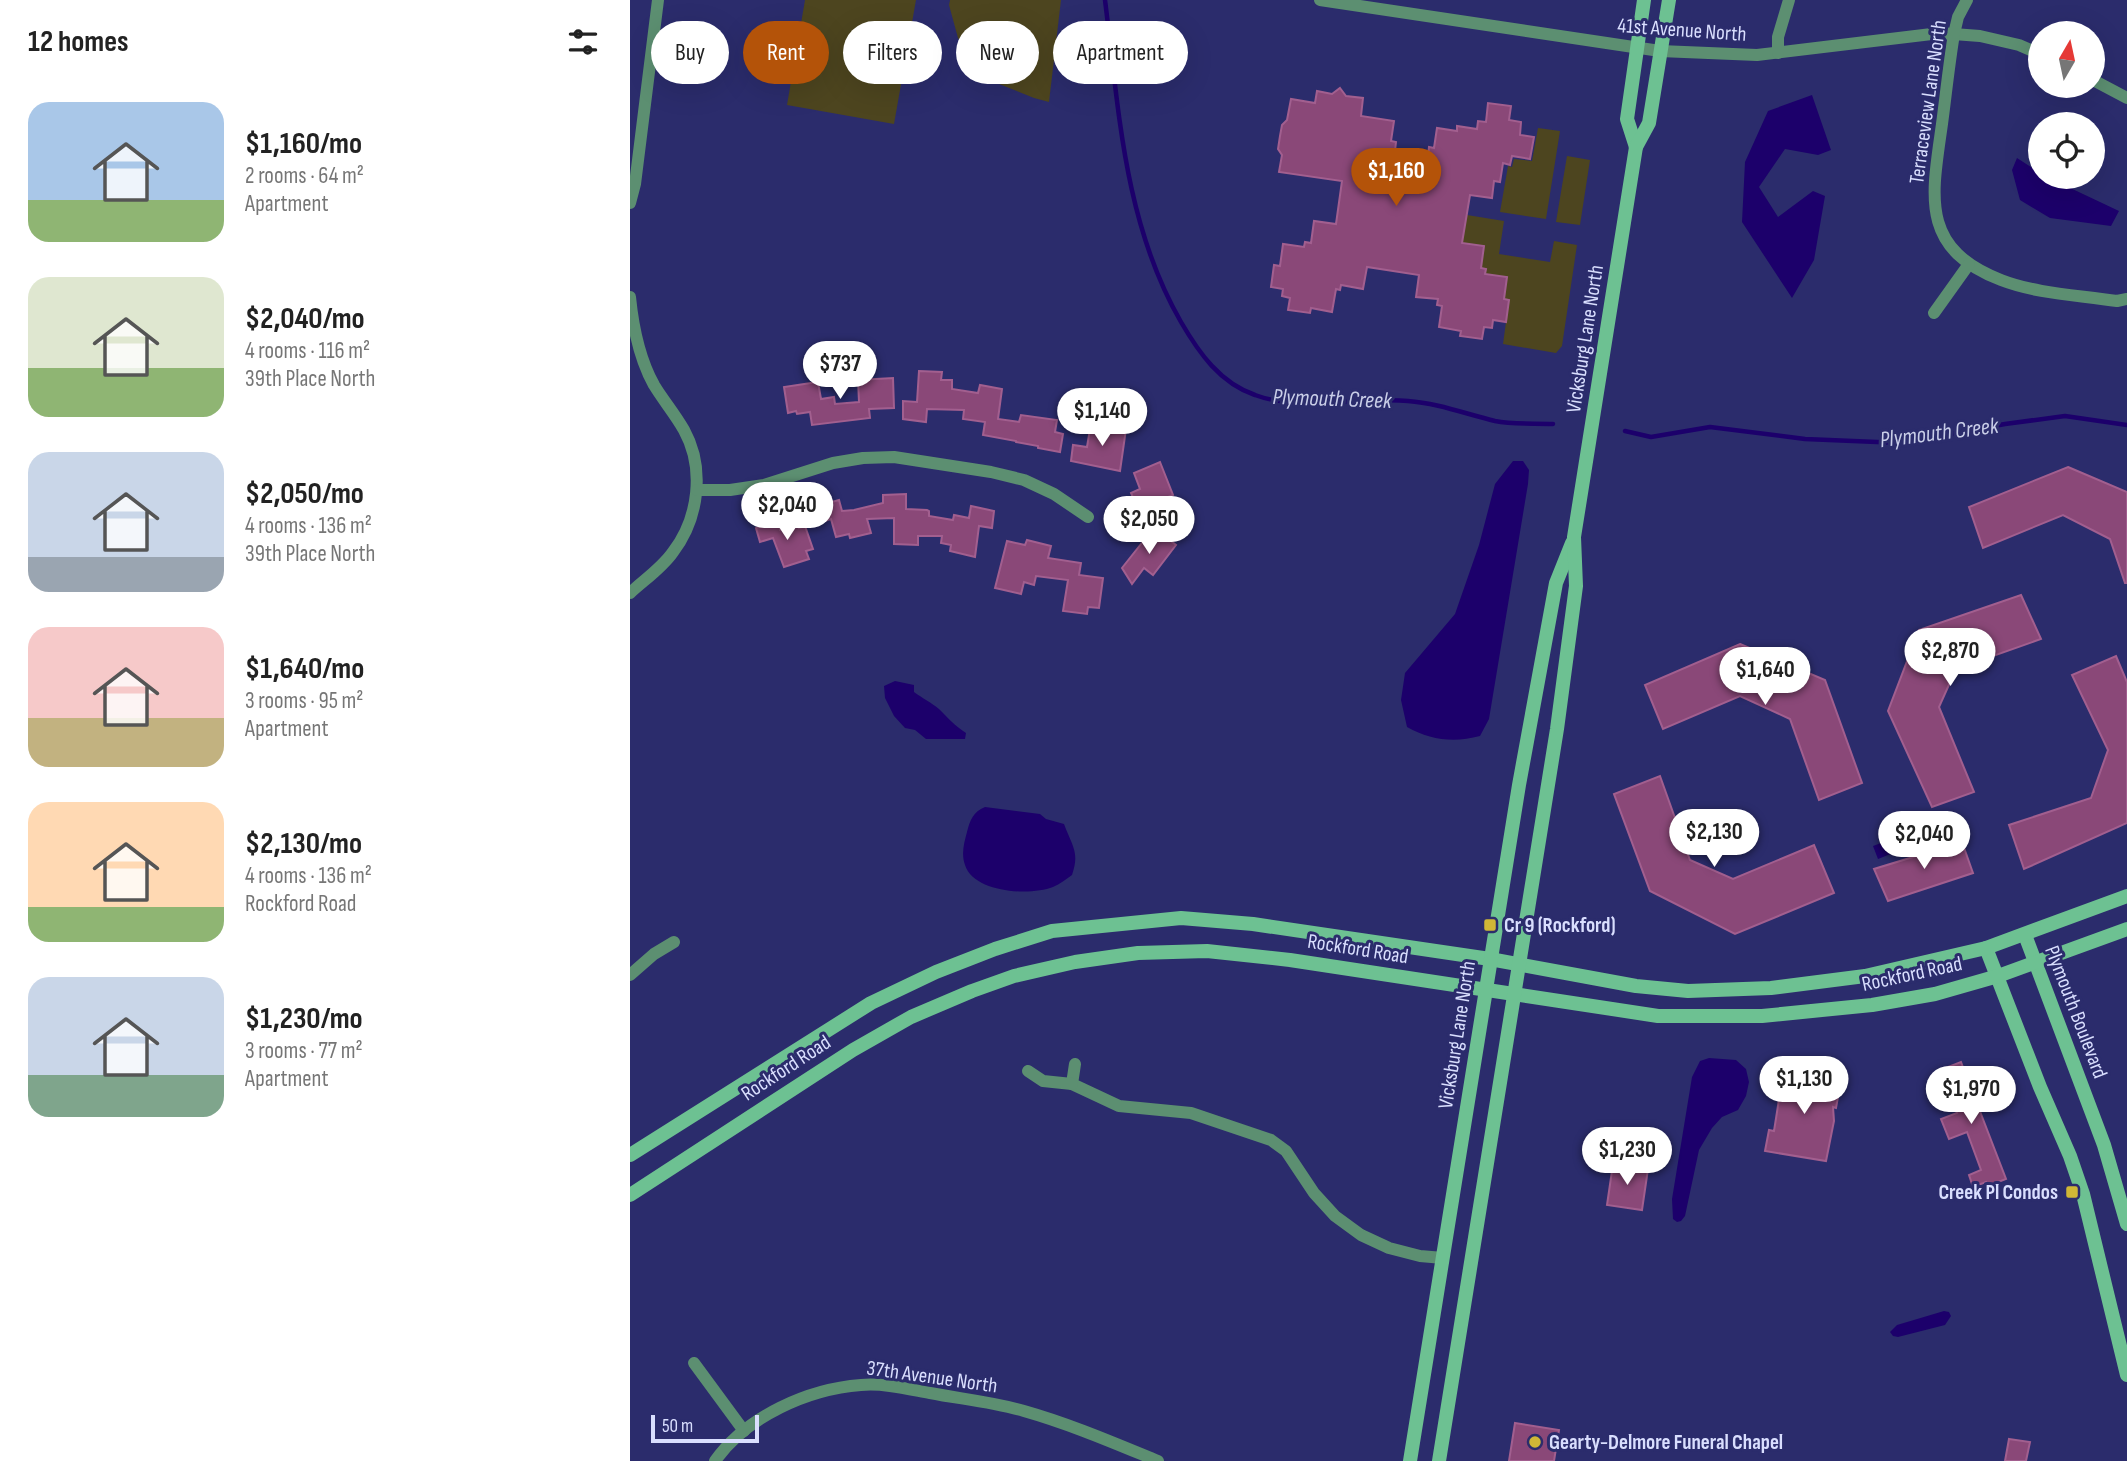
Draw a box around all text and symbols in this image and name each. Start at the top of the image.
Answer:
street label: 41st Avenue North [1617,13,1747,47]
street label: Terraceview Lane North [1904,18,1952,186]
chip: Buy [651,21,729,84]
chip: Rent [743,21,829,84]
chip: Filters [843,21,942,84]
chip: New [956,21,1039,84]
chip: Apartment [1053,21,1188,84]
north arrow [2028,21,2105,98]
map controls [2028,21,2105,189]
icon: filters [564,23,602,61]
text: 12 homes [28,24,129,60]
button: locate [2028,112,2105,189]
text: $1,160/mo [245,126,362,162]
icon: home [84,130,168,214]
pin: $1,160 [1339,148,1453,208]
text: $1,160 [1367,157,1425,185]
text: 2 rooms · 64 m² [245,162,364,190]
text: Apartment [245,190,329,218]
street label: Vicksburg Lane North [1561,263,1609,415]
text: $2,040/mo [245,301,365,337]
icon: home [84,305,168,389]
text: 4 rooms · 116 m² [245,337,370,365]
pin: $737 [799,342,881,401]
text: $737 [819,350,861,378]
text: 39th Place North [245,365,375,393]
water label: Plymouth Creek [1272,383,1393,415]
pin: $1,140 [1045,388,1159,448]
text: $1,140 [1073,397,1131,425]
water label: Plymouth Creek [1878,412,2001,454]
text: $2,050/mo [245,476,364,512]
icon: home [84,480,168,564]
pin: $2,040 [730,482,844,542]
text: $2,040 [757,491,817,519]
pin: $2,050 [1092,496,1206,556]
text: $2,050 [1120,505,1178,533]
text: 4 rooms · 136 m² [245,512,372,540]
text: 39th Place North [245,540,375,568]
pin: $2,870 [1893,628,2007,688]
text: $2,870 [1920,637,1980,665]
pin: $1,640 [1708,648,1822,707]
text: $1,640/mo [245,651,364,687]
icon: home [84,655,168,739]
text: $1,640 [1735,656,1795,684]
text: 3 rooms · 95 m² [245,687,364,715]
text: Apartment [245,715,329,743]
pin: $2,130 [1657,810,1771,869]
pin: $2,040 [1867,812,1981,871]
text: $2,130 [1685,818,1743,846]
text: $2,040 [1894,820,1954,848]
text: $2,130/mo [245,826,362,862]
icon: home [84,830,168,914]
text: 4 rooms · 136 m² [245,862,372,890]
text: Rockford Road [245,890,356,918]
place label: Cr 9 (Rockford) [1504,913,1616,938]
marker: Cr 9 (Rockford) [1482,917,1498,933]
street label: Rockford Road [1306,929,1410,969]
street label: Plymouth Boulevard [2039,942,2113,1082]
street label: Rockford Road [1860,951,1964,997]
street label: Vicksburg Lane North [1433,959,1481,1111]
text: $1,230/mo [245,1001,363,1037]
icon: home [84,1005,168,1089]
street label: Rockford Road [737,1030,835,1106]
text: 3 rooms · 77 m² [245,1037,363,1065]
pin: $1,130 [1747,1056,1861,1116]
text: Apartment [245,1065,329,1093]
text: $1,130 [1776,1065,1833,1093]
pin: $1,970 [1914,1066,2028,1126]
text: $1,970 [1942,1075,2000,1103]
pin: $1,230 [1570,1128,1684,1187]
text: $1,230 [1598,1136,1656,1164]
place label: Creek Pl Condos [1938,1180,2058,1205]
marker: Creek Pl Condos [2064,1184,2080,1200]
street label: 37th Avenue North [865,1355,999,1399]
scale bar [651,1412,760,1444]
text: 50 m [662,1415,693,1438]
place label: Gearty-Delmore Funeral Chapel [1549,1430,1783,1455]
marker: Gearty-Delmore Funeral Chapel [1527,1434,1543,1450]

